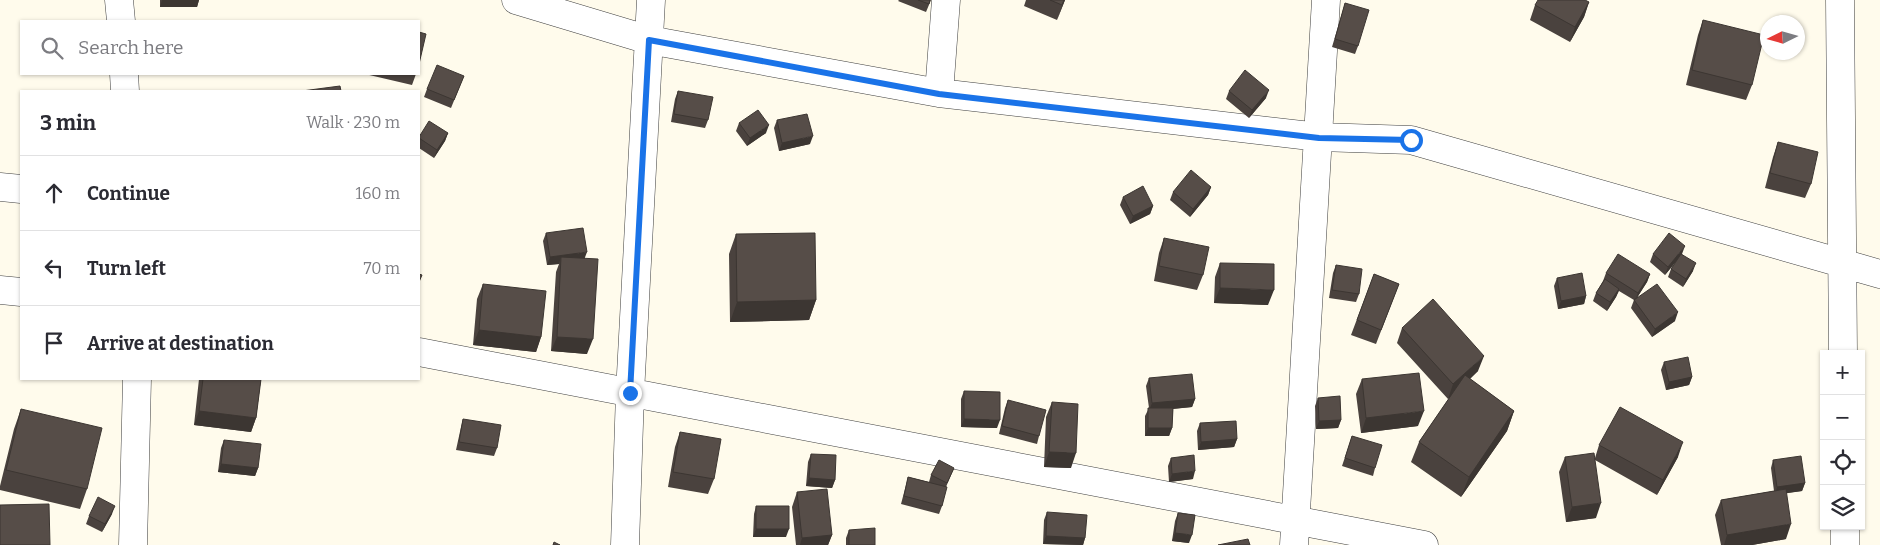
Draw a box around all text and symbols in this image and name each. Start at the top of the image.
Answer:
north arrow [1760,15,1805,60]
search box [20,20,420,75]
icon: search [38,34,66,62]
text: Search here [78,36,183,59]
text: 3 min [40,110,96,136]
text: Walk · 230 m [306,113,400,132]
route start [1400,129,1423,152]
icon: ahead [40,179,68,207]
text: Continue [87,182,170,205]
text: 160 m [355,184,400,203]
icon: left [40,254,68,282]
text: Turn left [87,257,166,280]
text: 70 m [364,259,400,278]
icon: arrive [40,329,68,357]
text: Arrive at destination [87,332,274,355]
map controls [1820,350,1865,530]
button: + [1820,350,1865,395]
route end [619,382,642,405]
button: − [1820,395,1865,440]
button: locate [1820,440,1865,485]
button: layers [1820,485,1865,530]

